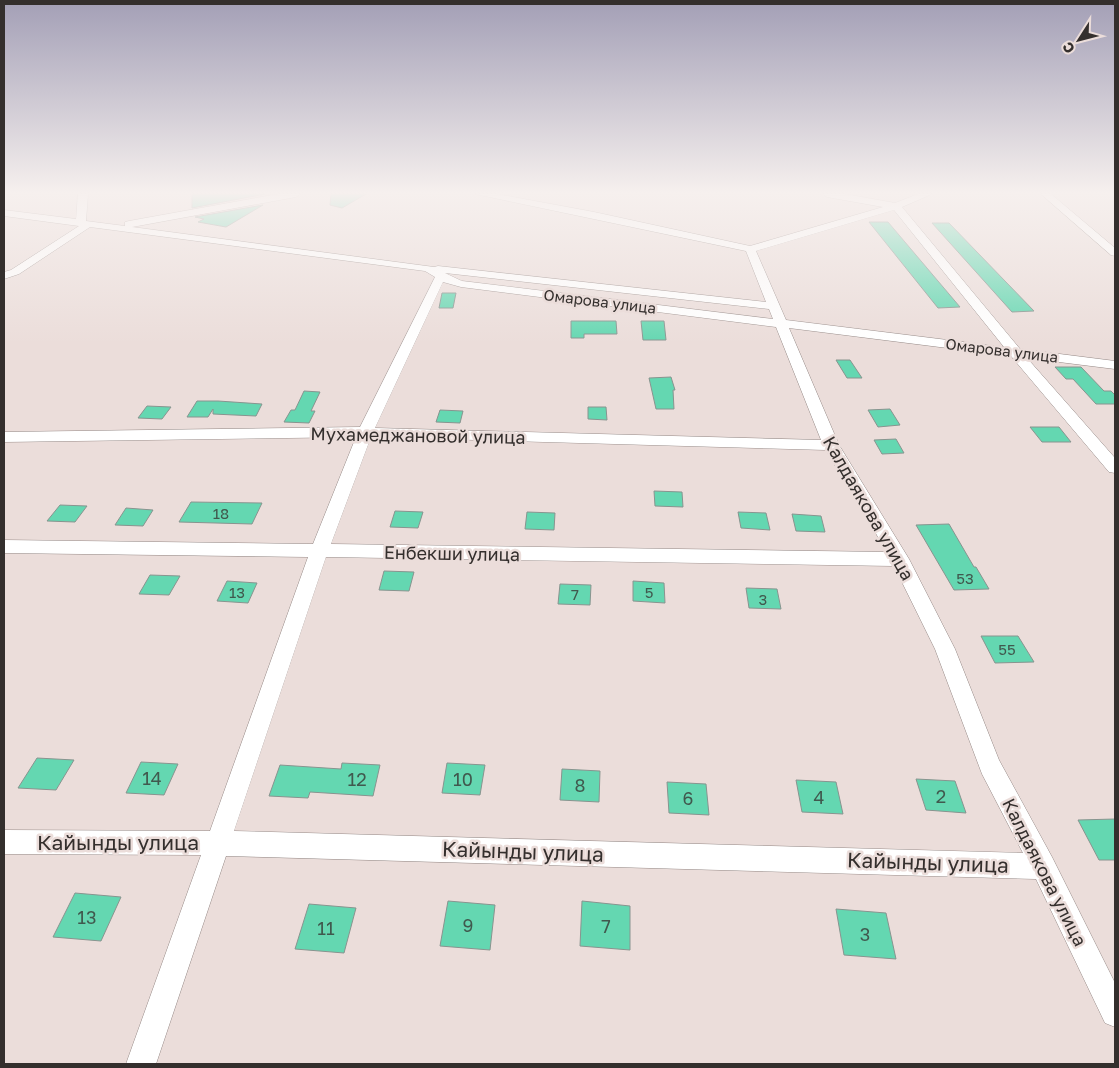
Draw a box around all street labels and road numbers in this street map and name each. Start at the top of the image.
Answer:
street label: Омарова улица [543,285,657,317]
street label: Омарова улица [945,334,1059,366]
street label: Мухамеджановой улица [310,422,526,448]
street label: Калдаякова улица [819,432,919,584]
street label: Енбекши улица [384,541,520,565]
street label: Калдаякова улица [998,794,1092,950]
street label: Кайынды улица [37,829,199,855]
street label: Кайынды улица [442,835,604,867]
street label: Кайынды улица [847,846,1009,878]

